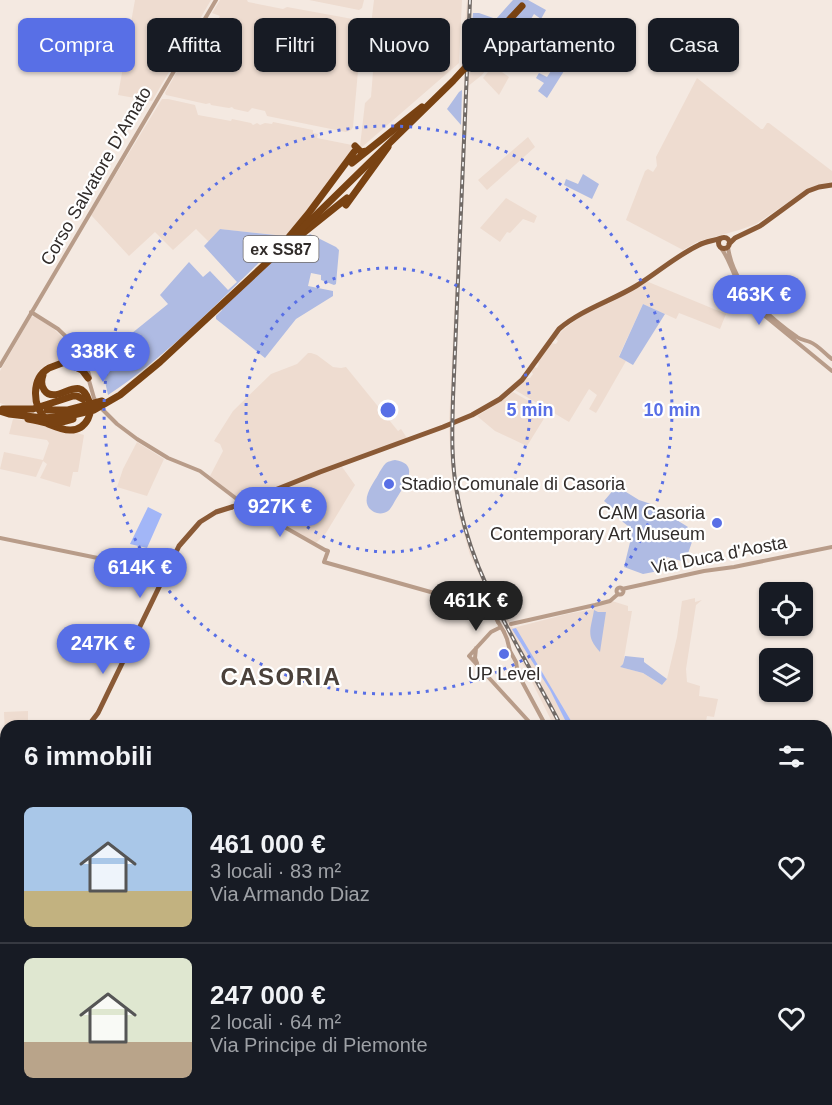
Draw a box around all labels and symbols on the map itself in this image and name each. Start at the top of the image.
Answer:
street label: Corso Salvatore D'Amato [37,83,155,269]
road number: ex SS87 [244,236,318,262]
pin: 463K € [710,275,808,326]
pin: 338K € [54,332,152,383]
centre of rings [378,400,398,420]
text: 5 min [506,400,554,420]
text: 10 min [643,400,701,420]
place label: Stadio Comunale di Casoria [401,474,626,494]
marker: Stadio Comunale di Casoria [382,477,396,491]
pin: 927K € [231,487,329,538]
place label: CAM Casoria Contemporary Art Museum [490,503,706,544]
marker: CAM Casoria Contemporary Art Museum [710,516,724,530]
street label: Via Duca d'Aosta [650,532,789,578]
pin: 614K € [91,548,189,599]
pin: 461K € [427,581,525,632]
pin: 247K € [54,624,152,675]
marker: UP Level [497,647,511,661]
district label: CASORIA [220,663,342,690]
place label: UP Level [468,664,540,684]

